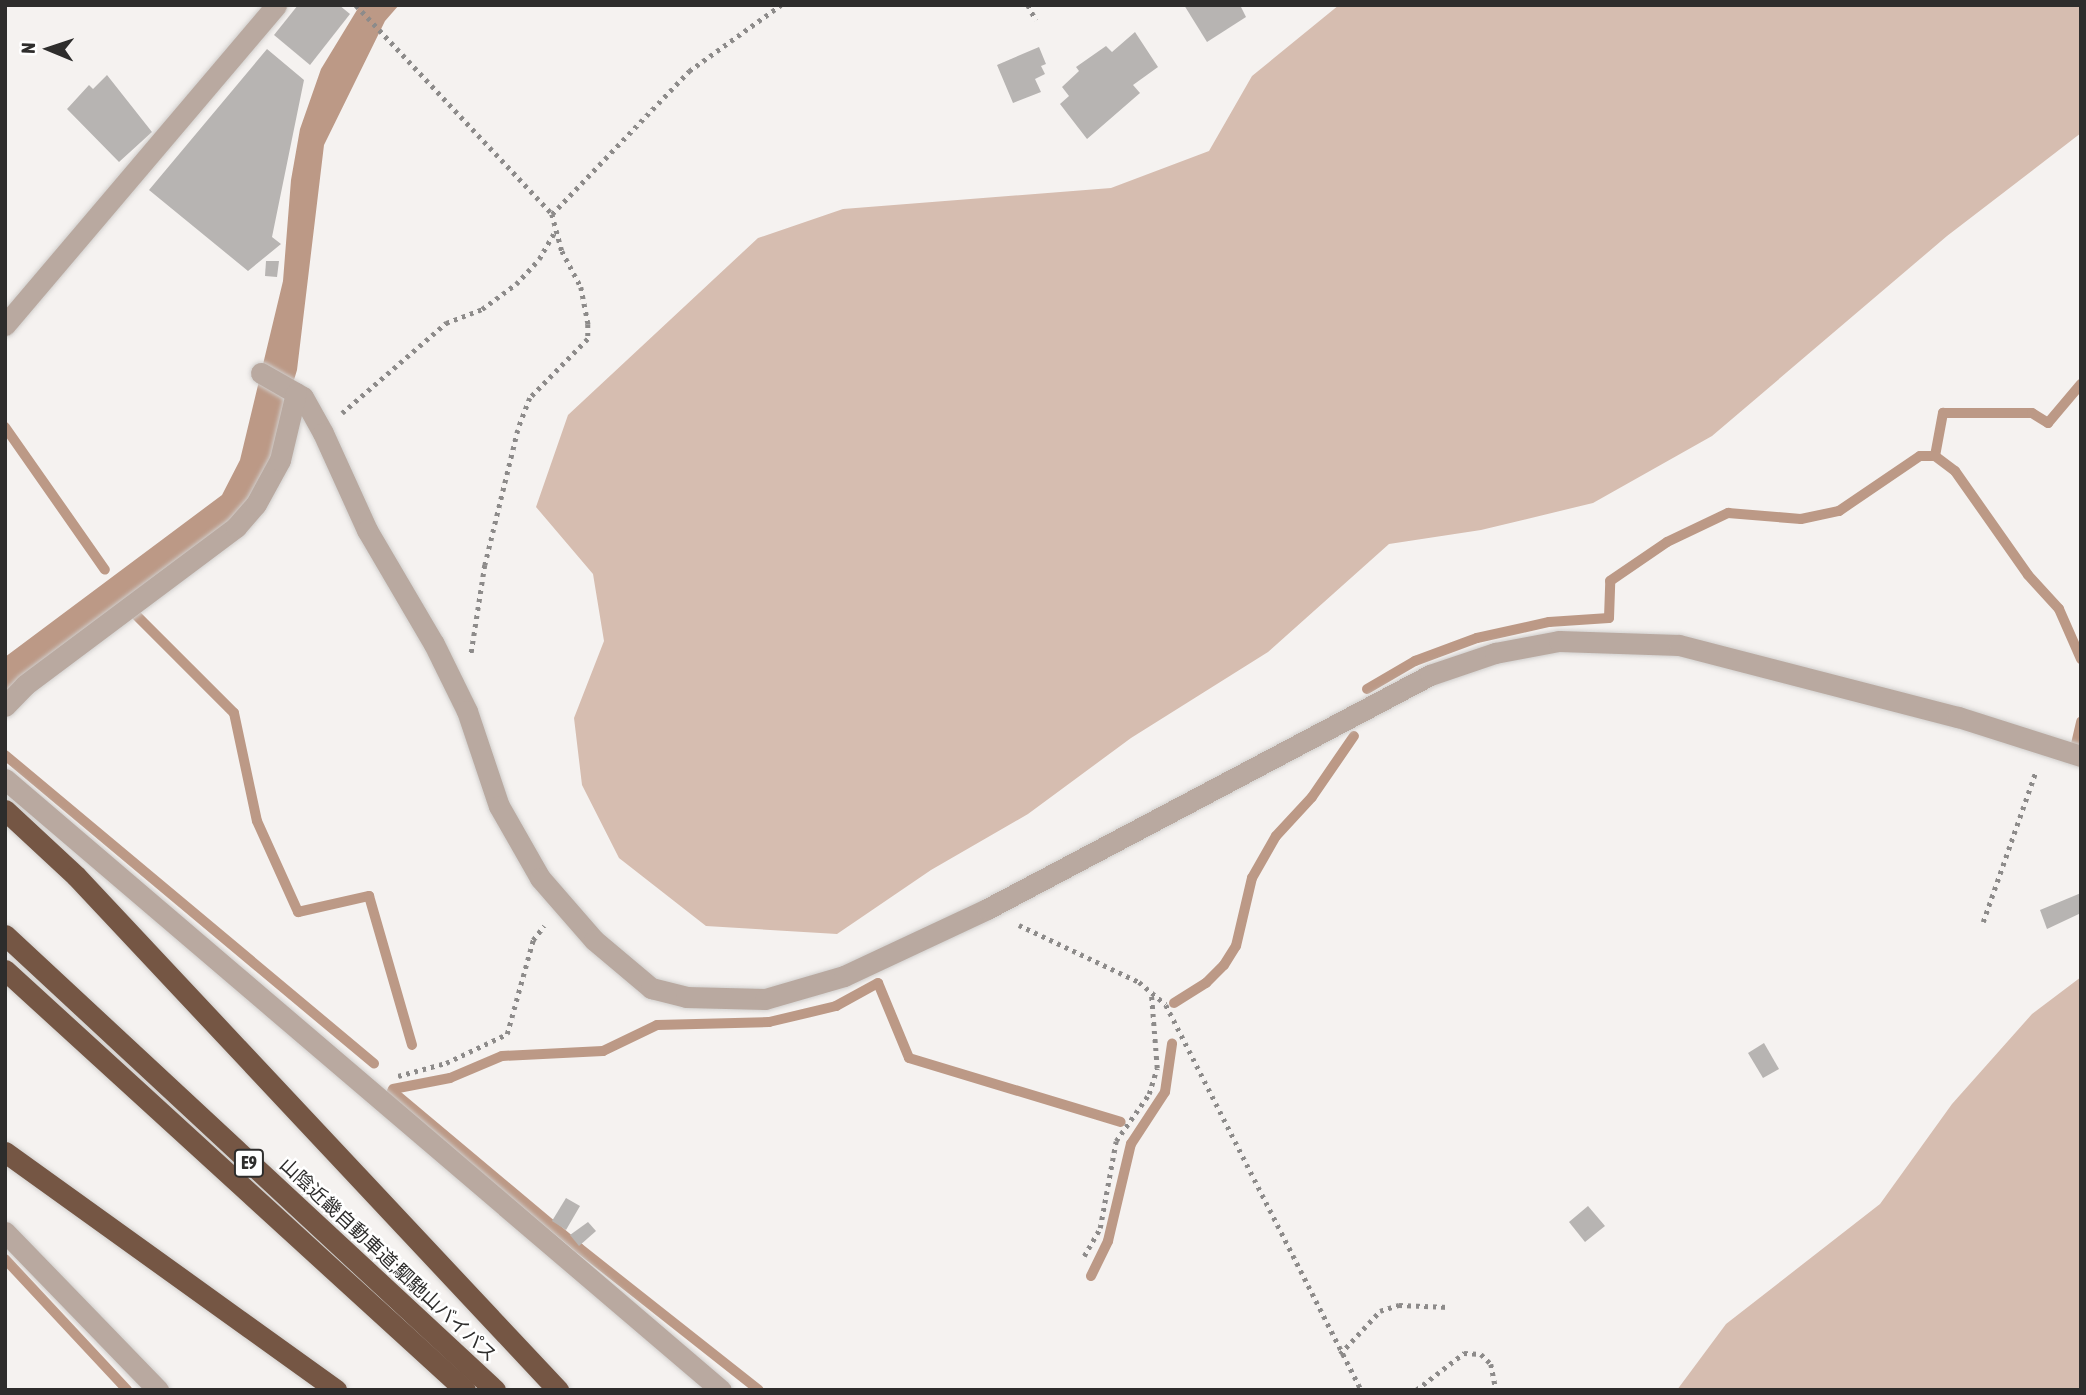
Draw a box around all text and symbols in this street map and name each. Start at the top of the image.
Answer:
north arrow [14,14,84,84]
text: N [17,42,39,54]
road number: E9 [233,1148,265,1178]
street label: 山陰近畿自動車道;駟馳山バイパス [275,1153,501,1367]

